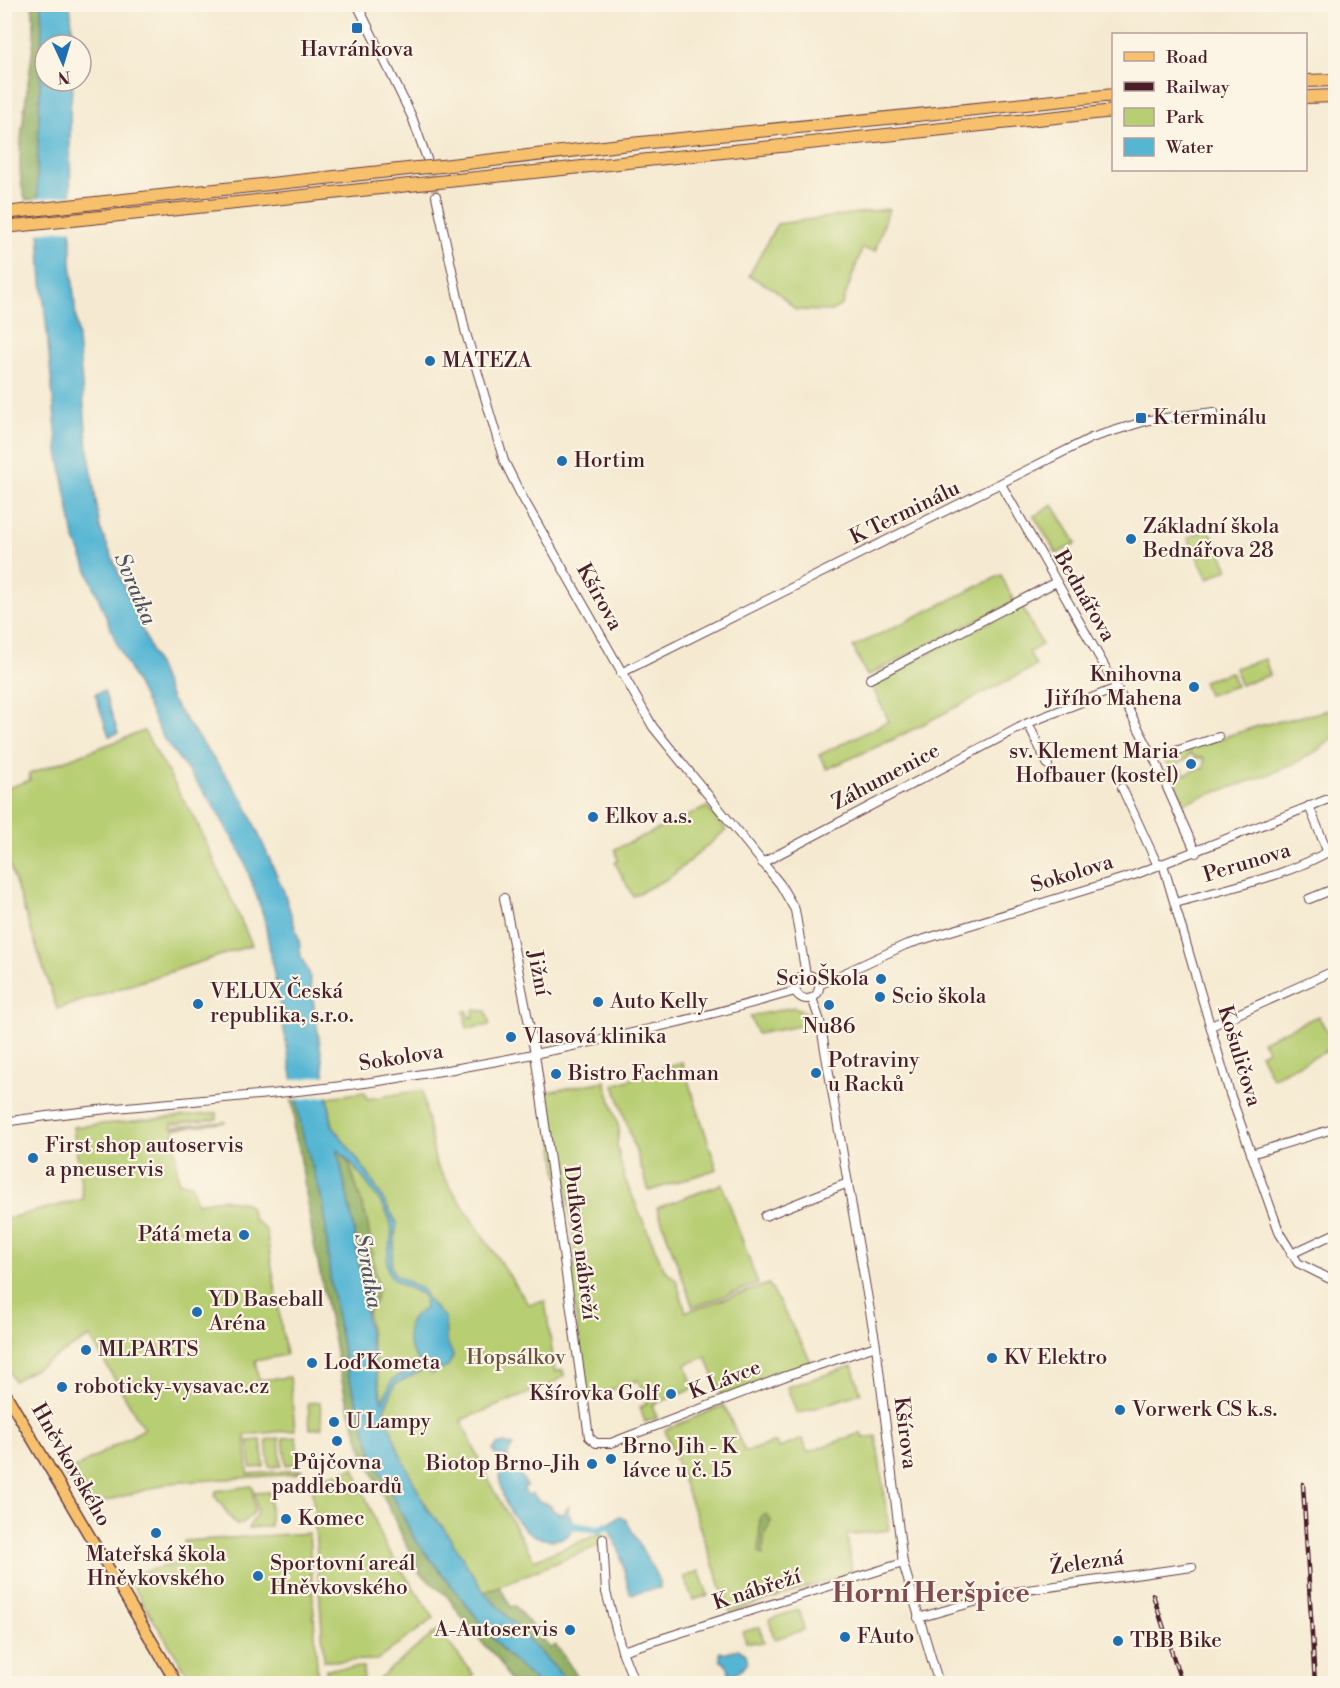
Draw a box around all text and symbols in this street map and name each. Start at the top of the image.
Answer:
marker: Havránkova [350,21,364,35]
north arrow [33,33,93,93]
legend [1112,33,1307,171]
place label: Havránkova [301,37,414,63]
text: Road [1166,46,1209,69]
text: N [57,67,71,87]
text: Railway [1166,76,1230,99]
text: Park [1166,106,1205,129]
text: Water [1165,136,1214,159]
place label: MATEZA [442,348,532,374]
marker: MATEZA [423,354,437,368]
place label: K terminálu [1153,405,1267,431]
marker: K terminálu [1134,411,1148,425]
place label: Hortim [574,448,645,474]
marker: Hortim [555,454,569,468]
street label: K Terminálu [846,475,964,551]
place label: Základní škola Bednářova 28 [1142,514,1280,564]
marker: Základní škola Bednářova 28 [1124,532,1138,546]
street label: Bednářova [1047,545,1121,647]
water label: Svratka [108,549,162,630]
street label: Kšírova [570,559,628,635]
place label: Knihovna Jiřího Mahena [1044,662,1182,712]
marker: Knihovna Jiřího Mahena [1187,680,1201,694]
street label: Záhumenice [828,738,944,816]
place label: sv. Klement Maria Hofbauer (kostel) [1009,739,1179,789]
marker: sv. Klement Maria Hofbauer (kostel) [1184,757,1198,771]
place label: Elkov a.s. [605,804,692,830]
marker: Elkov a.s. [586,810,600,824]
street label: Perunova [1200,837,1294,889]
street label: Sokolova [1028,849,1117,899]
street label: Jižní [521,947,555,999]
place label: ScioŠkola [776,963,869,992]
marker: ScioŠkola [874,972,888,986]
place label: VELUX Česká republika, s.r.o. [209,976,354,1029]
place label: Scio škola [892,984,987,1010]
place label: Auto Kelly [609,989,709,1015]
marker: Scio škola [873,990,887,1004]
marker: Auto Kelly [591,995,605,1009]
marker: VELUX Česká republika, s.r.o. [191,997,205,1011]
marker: Nu86 [822,998,836,1012]
street label: Košuličova [1211,1002,1267,1110]
place label: Nu86 [803,1014,856,1040]
place label: Vlasová klinika [522,1024,667,1050]
marker: Vlasová klinika [504,1030,518,1044]
street label: Sokolova [357,1038,445,1077]
place label: Potraviny u Racků [828,1048,920,1098]
place label: Bistro Fachman [567,1061,720,1087]
marker: Potraviny u Racků [809,1066,823,1080]
marker: Bistro Fachman [549,1067,563,1081]
place label: First shop autoservis a pneuservis [45,1133,244,1183]
marker: First shop autoservis a pneuservis [26,1151,40,1165]
street label: Dufkovo nábřeží [558,1164,603,1323]
place label: Pátá meta [138,1222,232,1248]
marker: Pátá meta [237,1228,251,1242]
water label: Svratka [348,1232,388,1311]
place label: YD Baseball Aréna [208,1287,324,1337]
marker: YD Baseball Aréna [190,1305,204,1319]
place label: MLPARTS [98,1337,199,1363]
marker: MLPARTS [79,1343,93,1357]
park label: Hopsálkov [466,1345,566,1371]
place label: KV Elektro [1004,1345,1107,1371]
place label: Loď Kometa [324,1350,441,1376]
marker: KV Elektro [985,1351,999,1365]
street label: K Lávce [685,1354,765,1406]
marker: Loď Kometa [305,1356,319,1370]
place label: roboticky-vysavac.cz [74,1374,269,1400]
marker: roboticky-vysavac.cz [55,1380,69,1394]
place label: Kšírovka Golf [529,1381,660,1407]
marker: Kšírovka Golf [664,1387,678,1401]
street label: Kšírova [888,1395,922,1471]
place label: Vorwerk CS k.s. [1131,1397,1277,1423]
street label: Hněvkovského [25,1399,117,1531]
marker: Vorwerk CS k.s. [1113,1403,1127,1417]
place label: U Lampy [346,1409,431,1435]
marker: U Lampy [327,1415,341,1429]
marker: Půjčovna paddleboardů [330,1434,344,1448]
place label: Brno Jih - K lávce u č. 15 [622,1434,739,1484]
place label: Půjčovna paddleboardů [272,1450,402,1500]
place label: Biotop Brno-Jih [425,1451,580,1477]
marker: Brno Jih - K lávce u č. 15 [604,1452,618,1466]
marker: Biotop Brno-Jih [585,1457,599,1471]
place label: Komec [298,1506,365,1532]
marker: Komec [279,1512,293,1526]
marker: Mateřská škola Hněvkovského [149,1526,163,1540]
place label: Mateřská škola Hněvkovského [86,1542,227,1592]
street label: Železná [1048,1543,1126,1581]
place label: Sportovní areál Hněvkovského [270,1551,415,1601]
street label: K nábřeží [710,1563,805,1616]
marker: Sportovní areál Hněvkovského [251,1569,265,1583]
district label: Horní Heršpice [832,1577,1030,1611]
place label: A-Autoservis [433,1617,558,1643]
marker: A-Autoservis [563,1623,577,1637]
place label: FAuto [857,1624,914,1650]
place label: TBB Bike [1130,1628,1222,1654]
marker: FAuto [838,1630,852,1644]
marker: TBB Bike [1111,1634,1125,1648]

